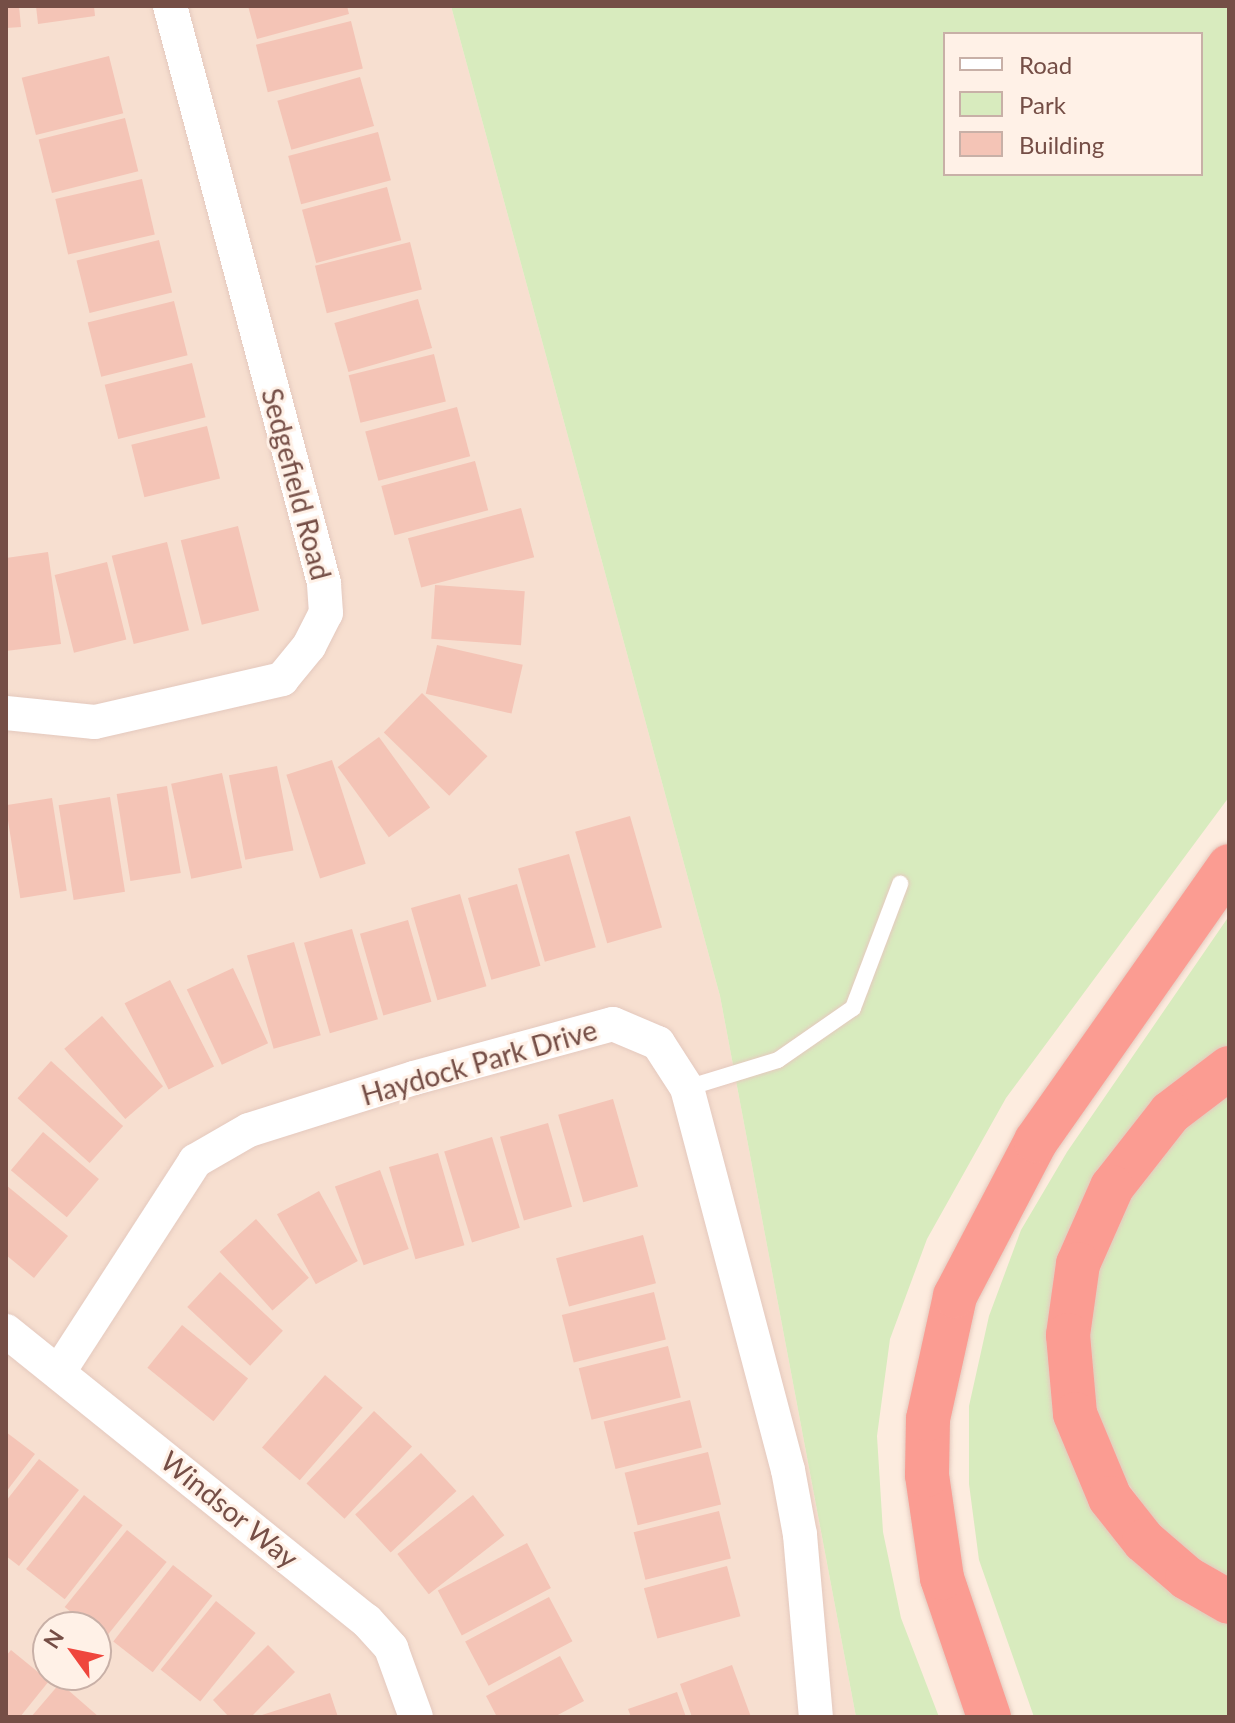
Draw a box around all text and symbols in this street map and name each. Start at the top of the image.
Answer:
legend [943,32,1203,176]
text: Road [1019,50,1072,79]
text: Park [1019,90,1066,119]
text: Building [1019,130,1104,159]
street label: Sedgefield Road [255,385,339,583]
street label: Haydock Park Drive [357,1012,601,1112]
street label: Windsor Way [154,1443,306,1575]
north arrow [32,1611,112,1691]
text: N [37,1624,69,1653]

